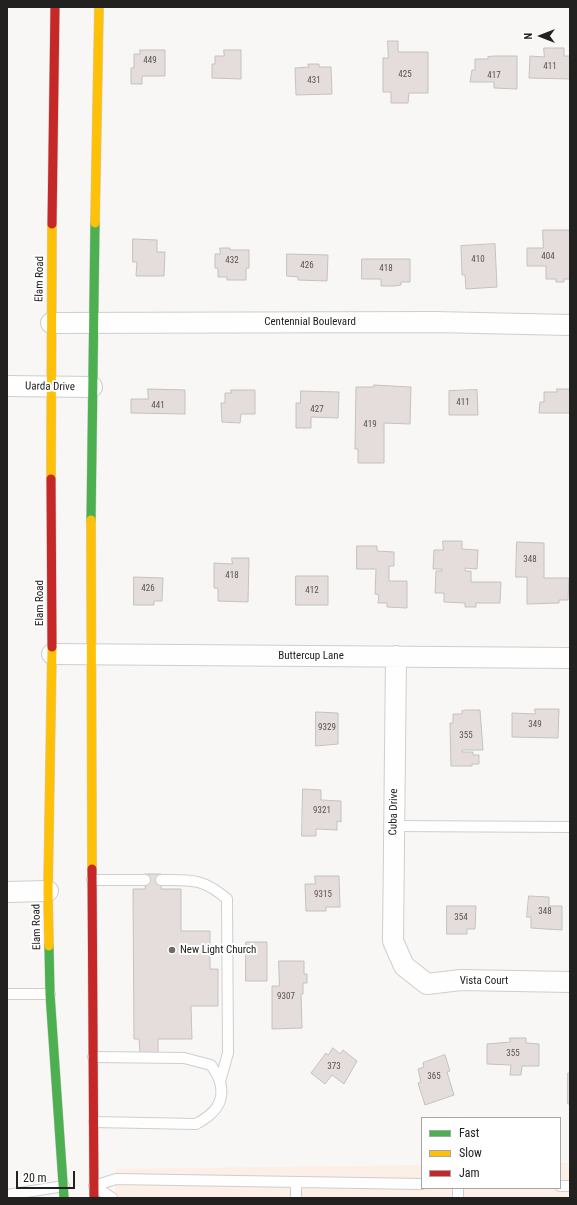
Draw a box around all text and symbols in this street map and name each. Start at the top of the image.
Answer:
north arrow [521,16,561,56]
text: N [522,33,535,39]
house number: 449 [143,56,157,66]
house number: 411 [543,62,557,72]
house number: 425 [398,70,412,80]
house number: 417 [487,71,501,81]
house number: 431 [307,76,321,86]
house number: 404 [541,252,555,262]
house number: 410 [471,255,485,265]
street label: Elam Road [33,256,47,302]
house number: 432 [225,256,239,266]
house number: 426 [300,261,314,271]
house number: 418 [379,264,393,274]
street label: Centennial Boulevard [264,315,356,329]
street label: Uarda Drive [25,380,75,394]
house number: 411 [456,398,470,408]
house number: 441 [151,401,165,411]
house number: 427 [310,405,324,415]
house number: 419 [363,420,377,430]
house number: 348 [523,555,537,565]
house number: 418 [225,571,239,581]
street label: Elam Road [33,580,47,626]
house number: 426 [141,584,155,594]
house number: 412 [305,586,319,596]
street label: Buttercup Lane [278,649,344,663]
house number: 349 [528,720,542,730]
house number: 9329 [318,723,336,733]
house number: 355 [459,731,473,741]
street label: Cuba Drive [387,789,401,835]
house number: 9321 [313,806,331,816]
house number: 9315 [314,890,332,900]
street label: Elam Road [30,904,44,950]
house number: 348 [538,907,552,917]
house number: 354 [454,913,468,923]
place label: New Light Church [180,943,256,957]
marker: New Light Church [167,945,177,955]
street label: Vista Court [460,974,508,988]
house number: 9307 [277,992,295,1002]
house number: 355 [506,1049,520,1059]
house number: 373 [327,1062,341,1072]
house number: 365 [427,1072,441,1082]
legend [421,1117,561,1189]
text: Fast [459,1126,479,1140]
text: Slow [459,1146,482,1160]
scale bar [18,1163,77,1189]
text: Jam [459,1166,480,1180]
text: 20 m [23,1171,47,1185]

